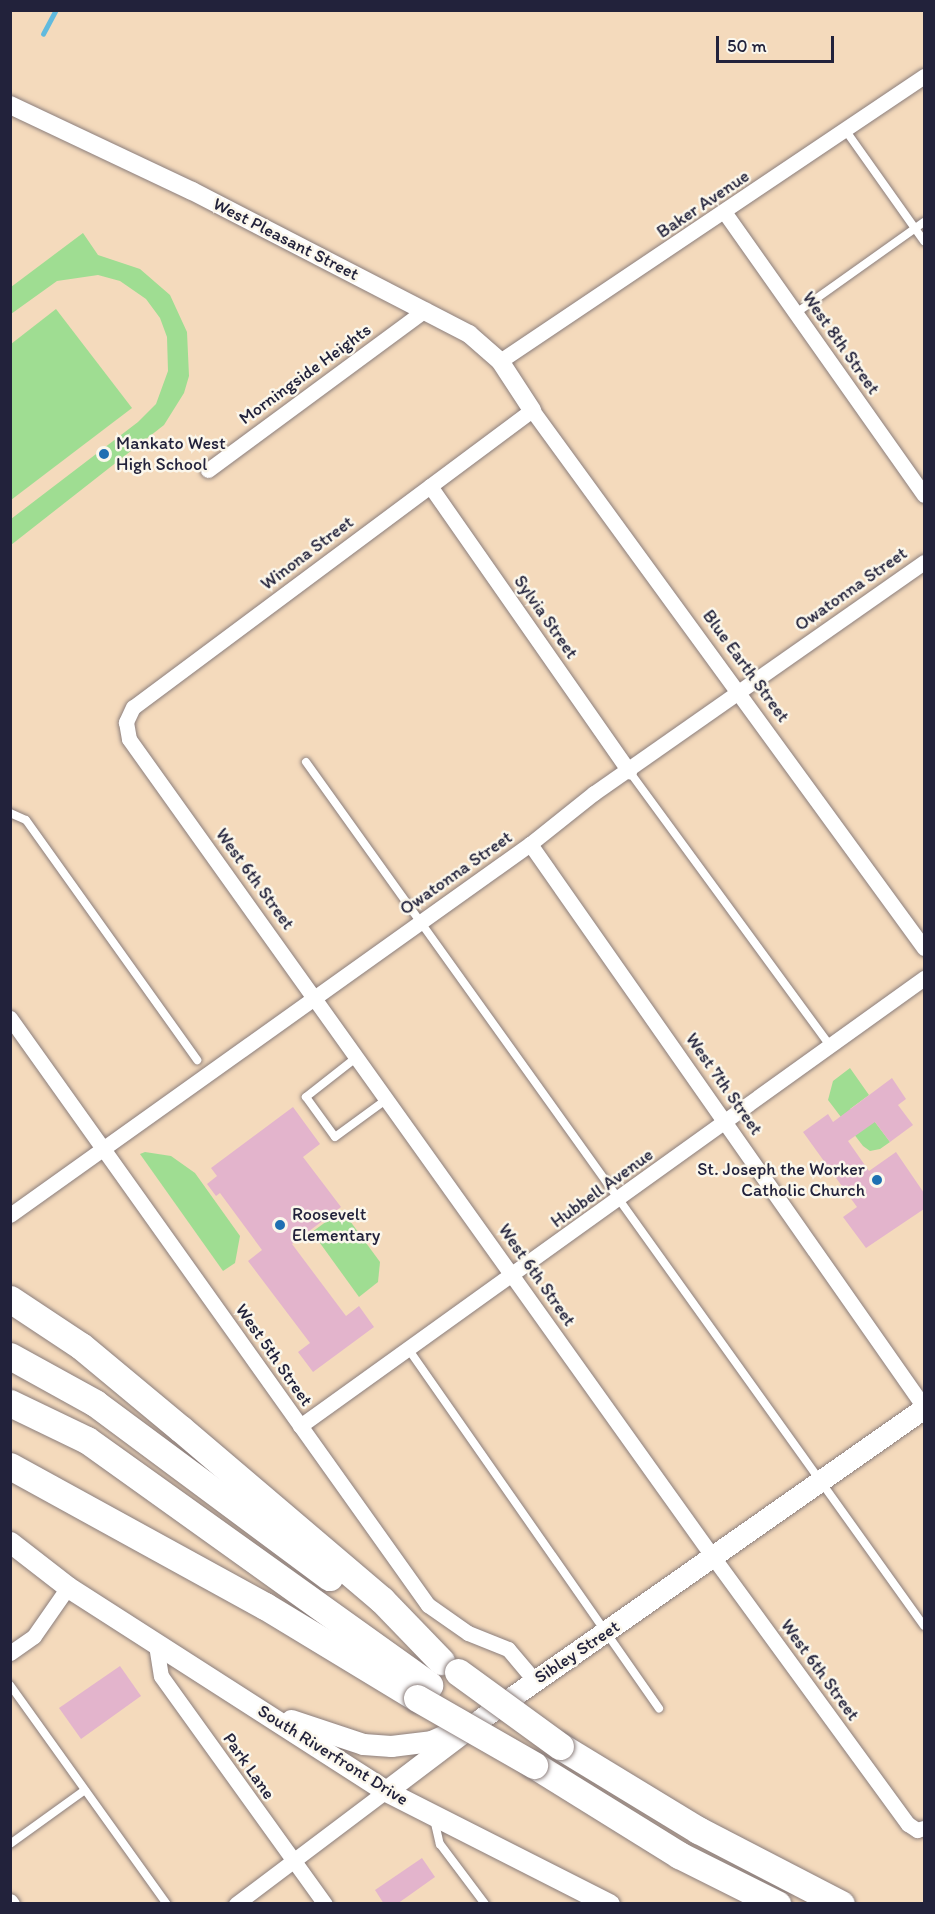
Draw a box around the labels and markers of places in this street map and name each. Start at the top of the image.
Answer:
place label: Mankato West High School [116,433,226,476]
marker: Mankato West High School [97,447,111,461]
place label: St. Joseph the Worker Catholic Church [698,1159,865,1202]
marker: St. Joseph the Worker Catholic Church [870,1173,884,1187]
place label: Roosevelt Elementary [292,1204,380,1246]
marker: Roosevelt Elementary [273,1218,287,1232]

